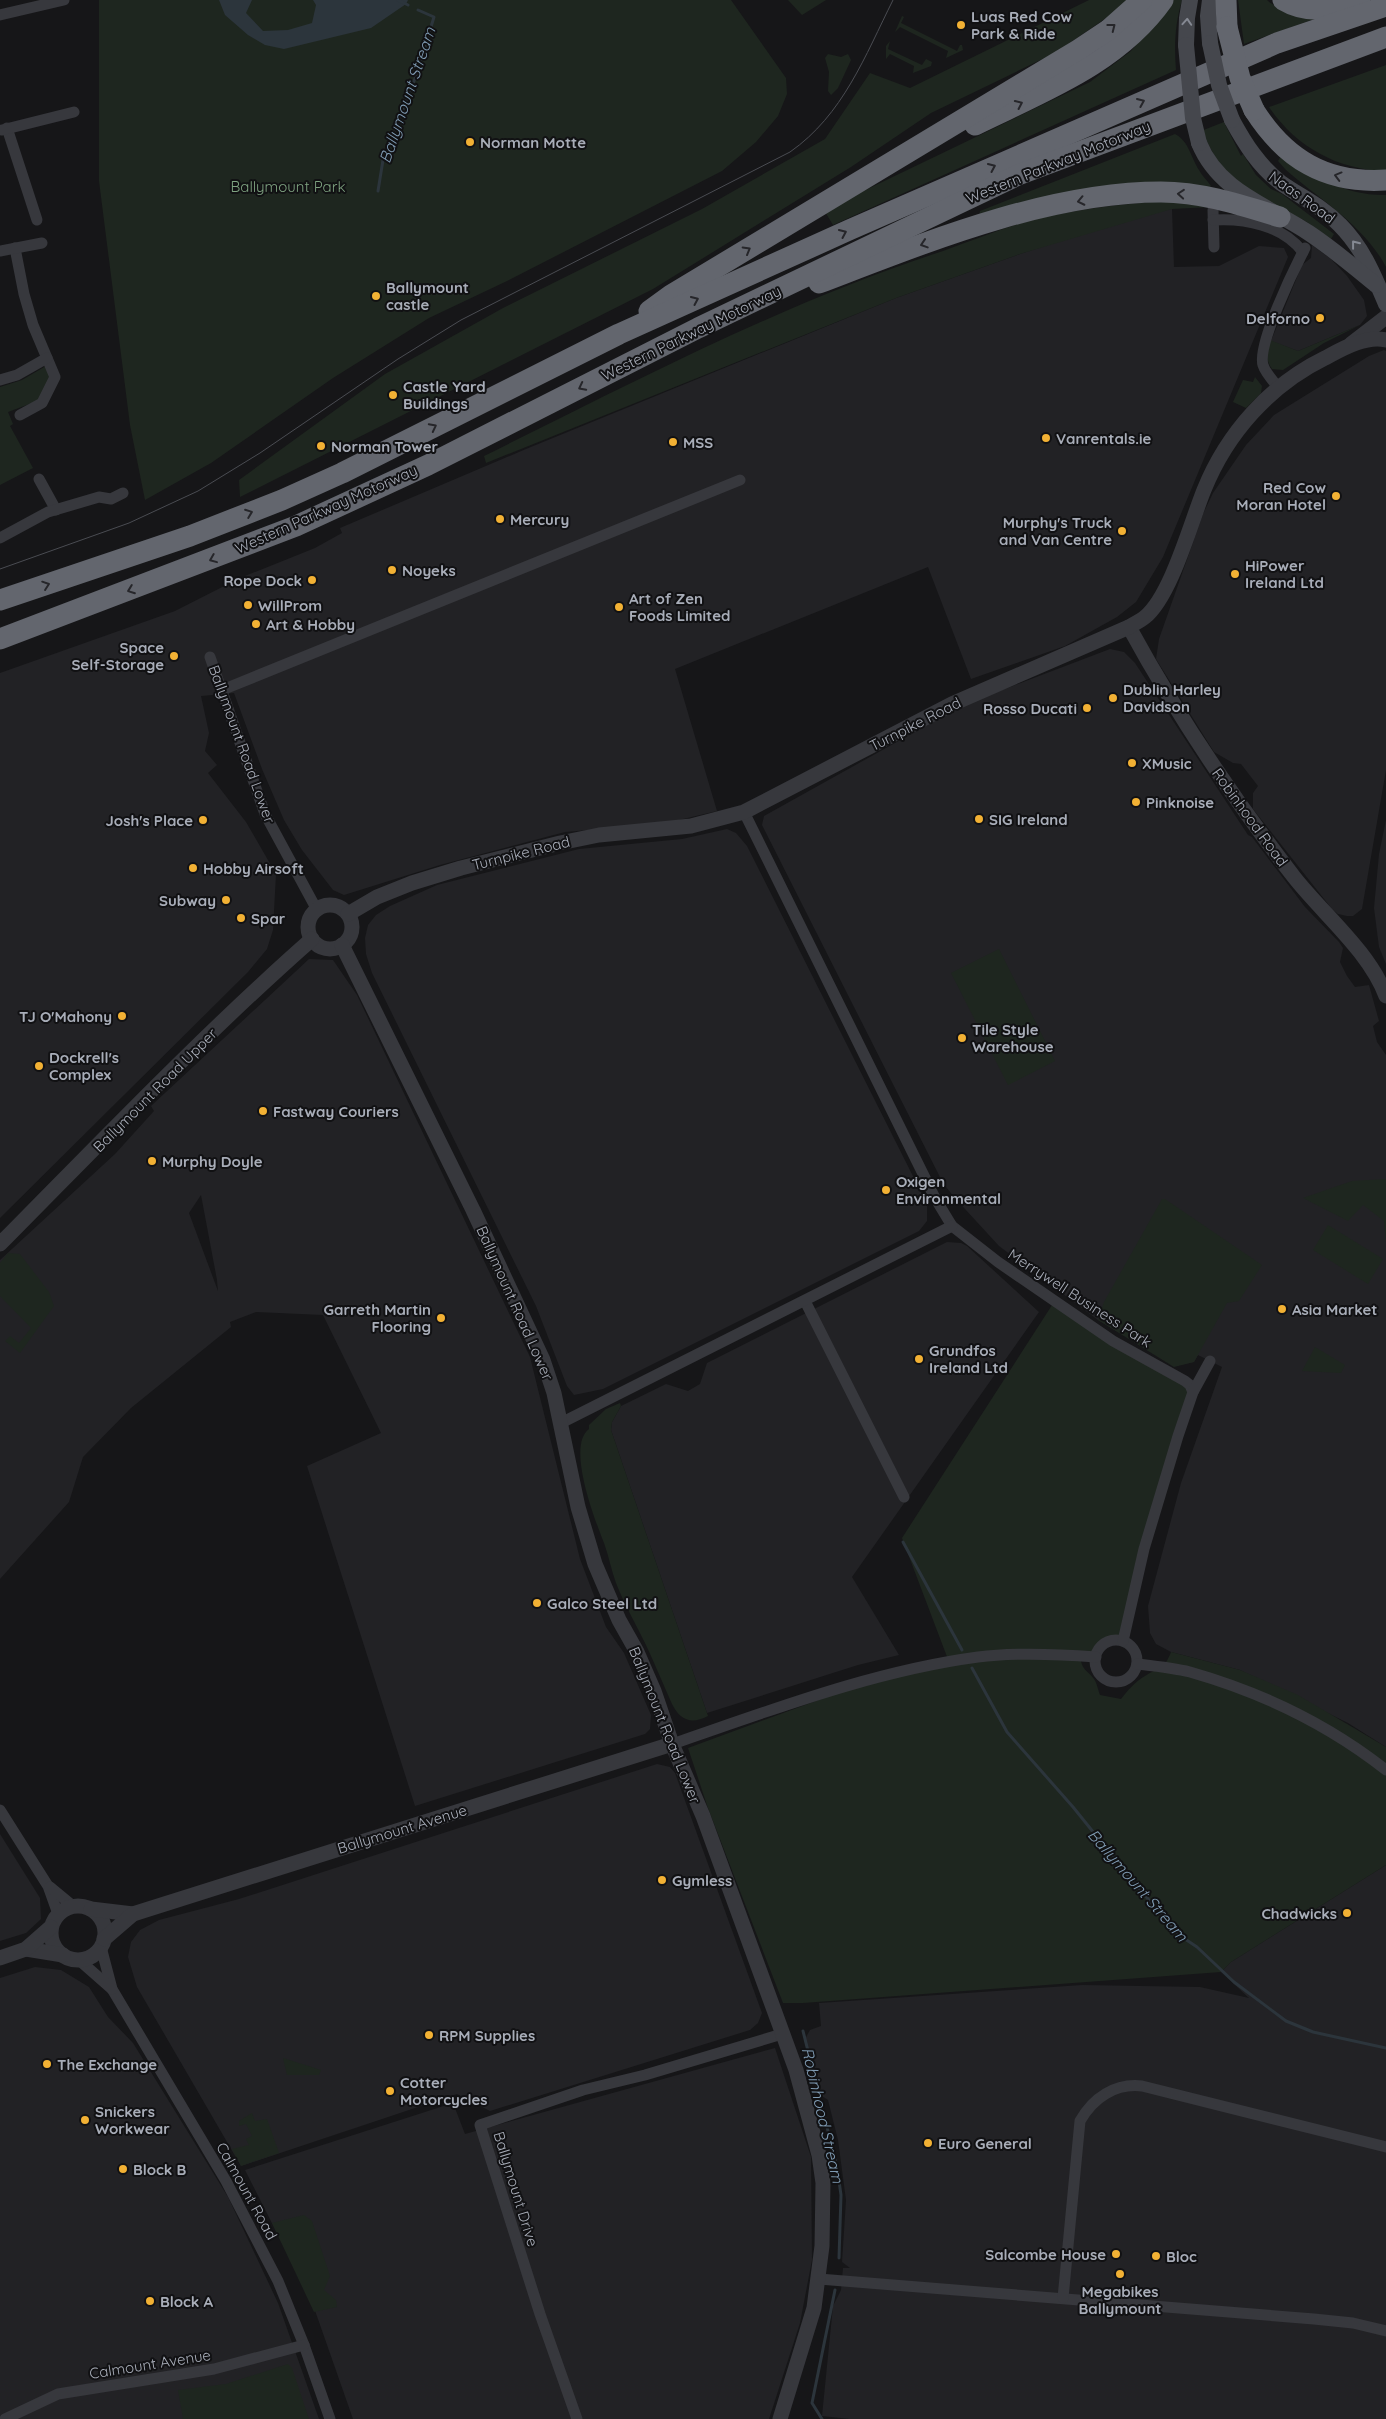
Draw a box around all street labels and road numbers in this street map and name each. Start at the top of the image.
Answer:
street label: Western Parkway Motorway [963,116,1153,208]
street label: Naas Road [1265,167,1339,227]
street label: Western Parkway Motorway [598,281,784,385]
street label: Western Parkway Motorway [232,460,420,558]
street label: Ballymount Road Lower [205,662,280,826]
street label: Turnpike Road [866,693,964,755]
street label: Robinhood Road [1208,764,1292,870]
street label: Turnpike Road [470,832,572,874]
street label: Ballymount Road Upper [89,1024,221,1156]
street label: Ballymount Road Lower [472,1223,558,1383]
street label: Merrywell Business Park [1005,1244,1155,1352]
street label: Ballymount Road Lower [625,1644,705,1806]
street label: Ballymount Avenue [335,1800,469,1858]
street label: Ballymount Drive [489,2129,543,2249]
street label: Calmount Road [212,2139,282,2243]
street label: Calmount Avenue [88,2345,212,2383]

